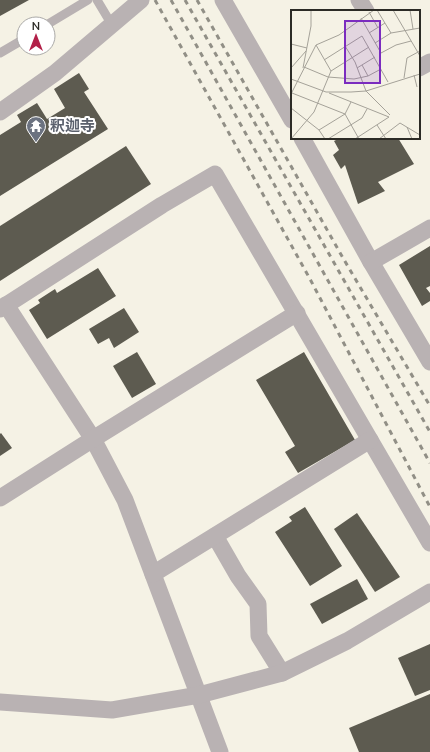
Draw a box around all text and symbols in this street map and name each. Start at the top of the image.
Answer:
inset map [291,10,420,139]
north arrow [16,16,56,56]
text: N [32,19,40,33]
temple icon: 釈迦寺 [25,115,47,143]
place label: 釈迦寺 [50,116,95,135]

